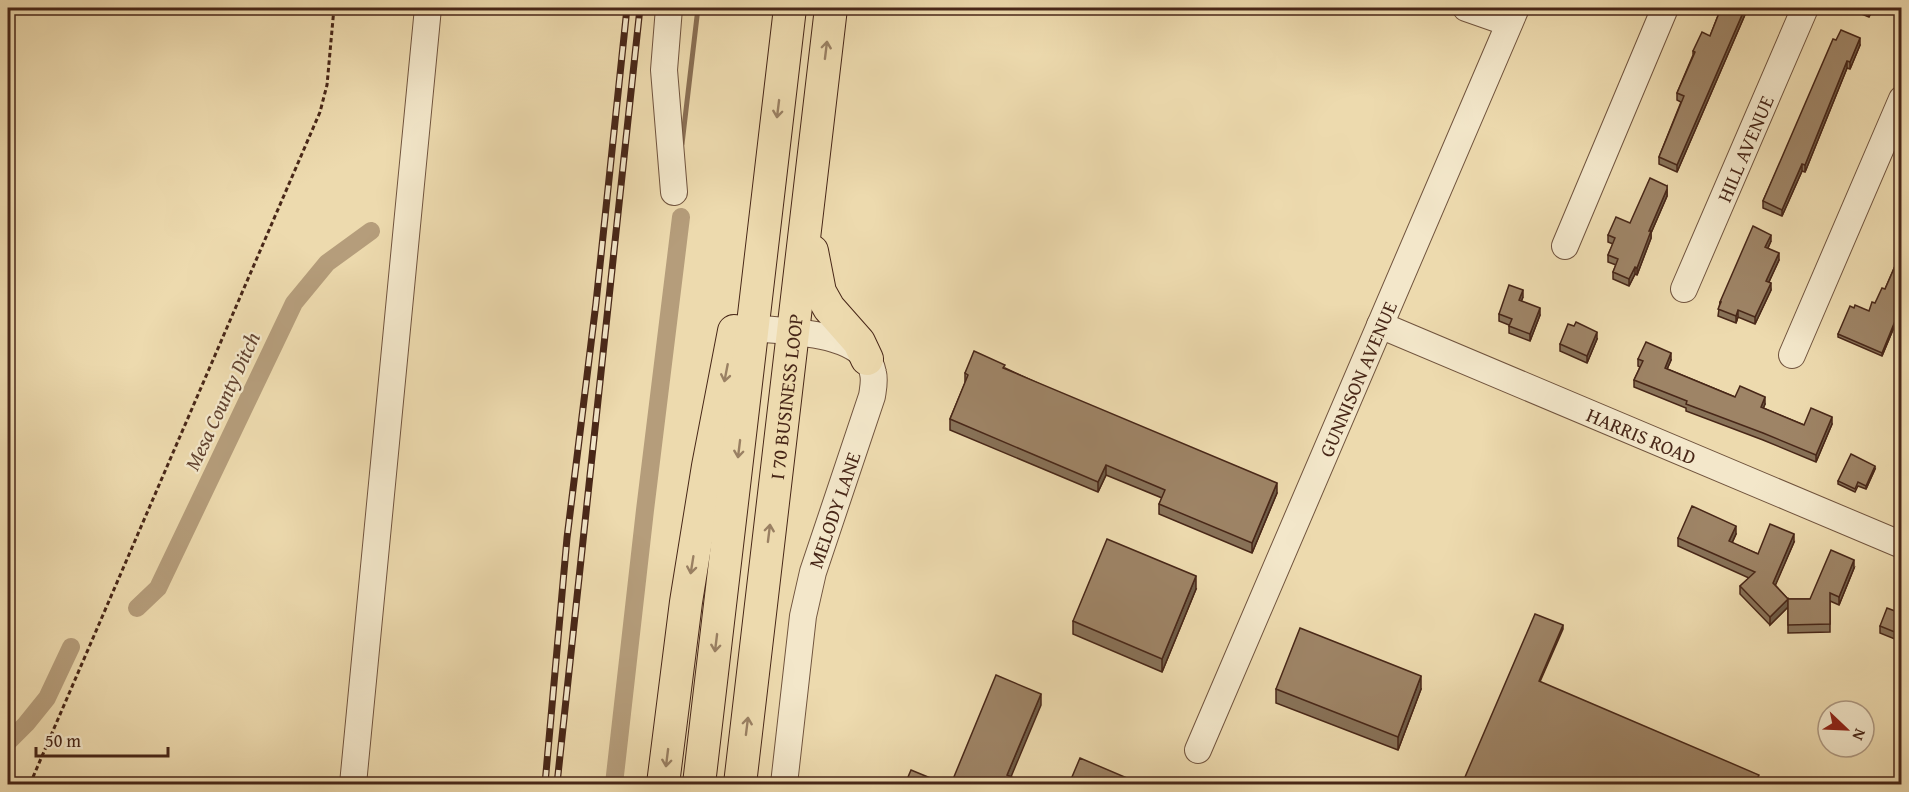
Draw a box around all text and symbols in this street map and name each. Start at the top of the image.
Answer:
one-way arrow [821,40,832,60]
street label: HILL AVENUE [1709,91,1780,206]
one-way arrow [772,99,783,118]
street label: GUNNISON AVENUE [1311,296,1403,461]
street label: I 70 BUSINESS LOOP [761,312,810,481]
water label: Mesa County Ditch [176,326,268,475]
one-way arrow [720,363,731,382]
street label: HARRIS ROAD [1583,399,1701,471]
one-way arrow [733,439,744,458]
street label: MELODY LANE [801,448,867,572]
one-way arrow [764,523,775,543]
one-way arrow [686,554,697,574]
one-way arrow [710,632,721,652]
north arrow [1816,699,1876,759]
one-way arrow [741,717,752,737]
scale bar [36,720,168,758]
text: N [1847,725,1873,745]
text: 50 m [45,727,81,754]
one-way arrow [661,748,672,768]

